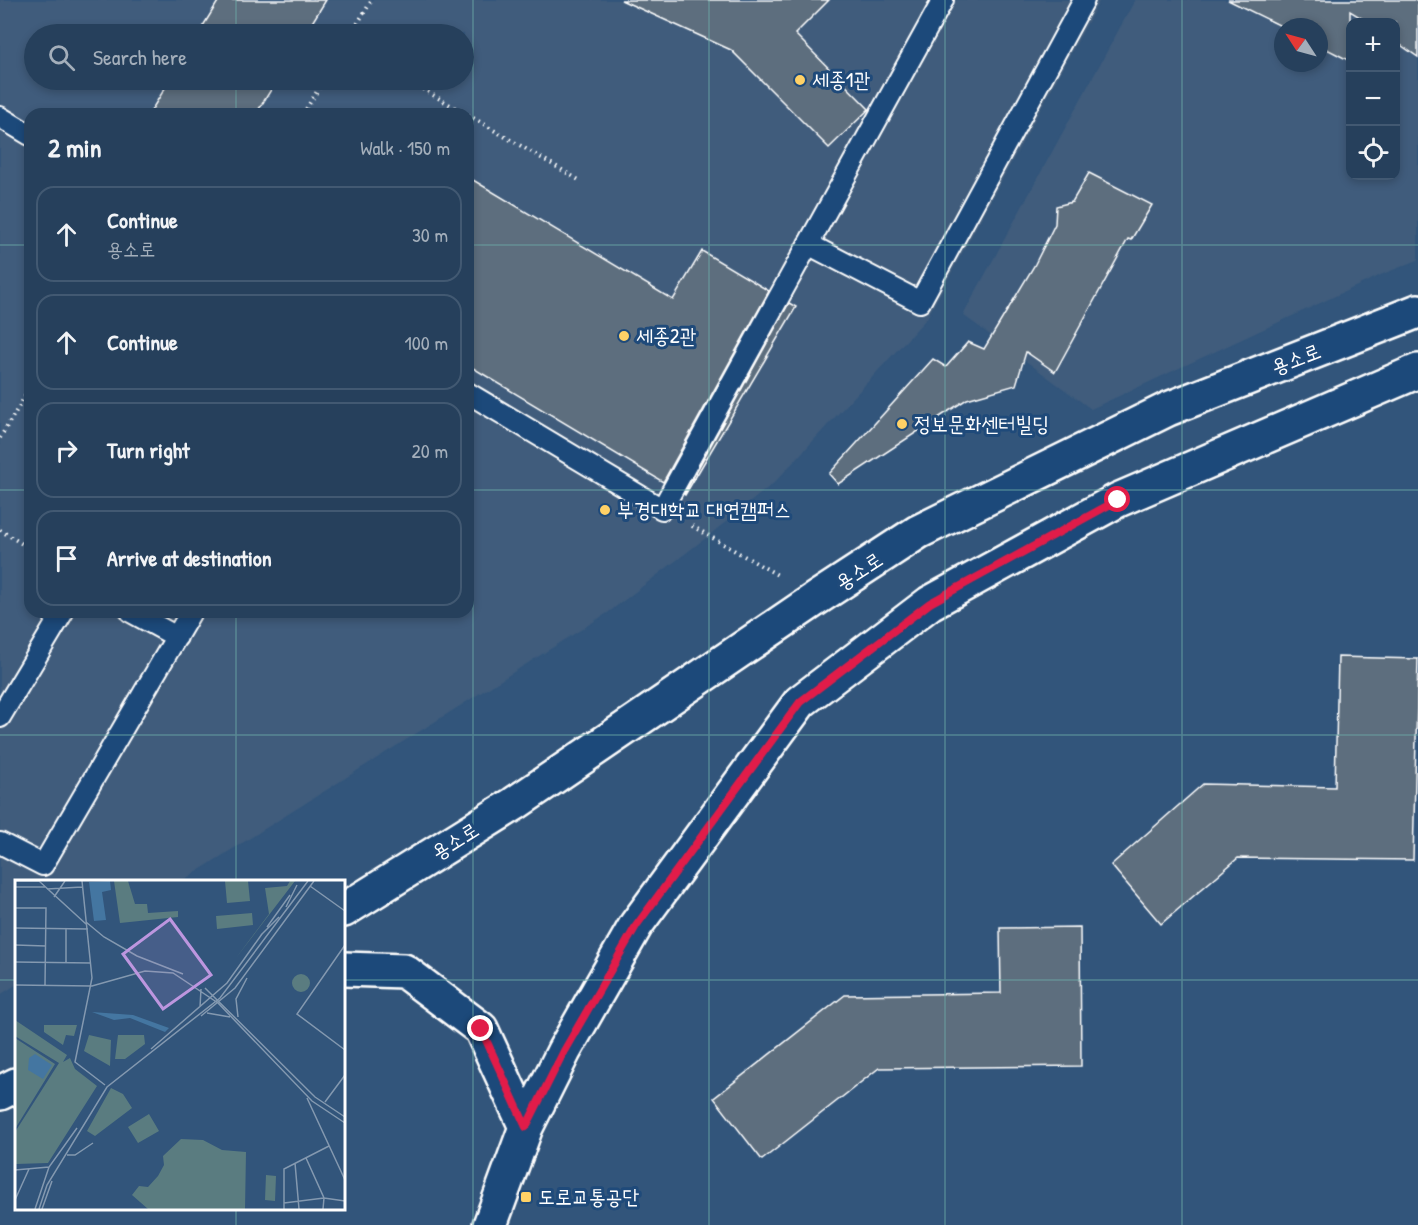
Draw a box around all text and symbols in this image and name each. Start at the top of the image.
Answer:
north arrow [1274,18,1328,72]
map controls [1346,18,1400,180]
button: + [1346,18,1400,72]
search box [24,24,474,90]
icon: search [45,41,78,74]
text: Search here [93,42,187,72]
place label: 세종1관 [812,65,870,94]
button: − [1346,72,1400,126]
marker: 세종1관 [793,73,807,87]
button: locate [1346,126,1400,180]
text: 2 min [48,130,101,165]
text: Walk · 150 m [360,134,450,161]
text: Continue [107,205,178,235]
icon: ahead [50,218,83,251]
text: 30 m [412,221,448,248]
text: 용소로 [107,235,155,262]
place label: 세종2관 [636,321,697,350]
icon: ahead [50,326,83,359]
text: Continue [107,327,178,357]
text: 100 m [405,329,448,356]
marker: 세종2관 [617,329,631,343]
street label: 용소로 [1267,336,1325,381]
place label: 정보문화센터빌딩 [914,409,1049,438]
marker: 정보문화센터빌딩 [895,417,909,431]
icon: right [50,434,83,467]
text: Turn right [107,435,190,465]
text: 20 m [411,437,448,464]
route start [1104,486,1130,512]
place label: 부경대학교 대연캠퍼스 [617,495,791,524]
marker: 부경대학교 대연캠퍼스 [598,503,612,517]
icon: arrive [50,542,83,575]
text: Arrive at destination [107,543,272,573]
street label: 용소로 [830,545,888,597]
street label: 용소로 [426,815,484,866]
inset map [15,880,345,1210]
route end [467,1015,493,1041]
place label: 도로교통공단 [538,1182,639,1211]
marker: 도로교통공단 [519,1190,533,1204]

